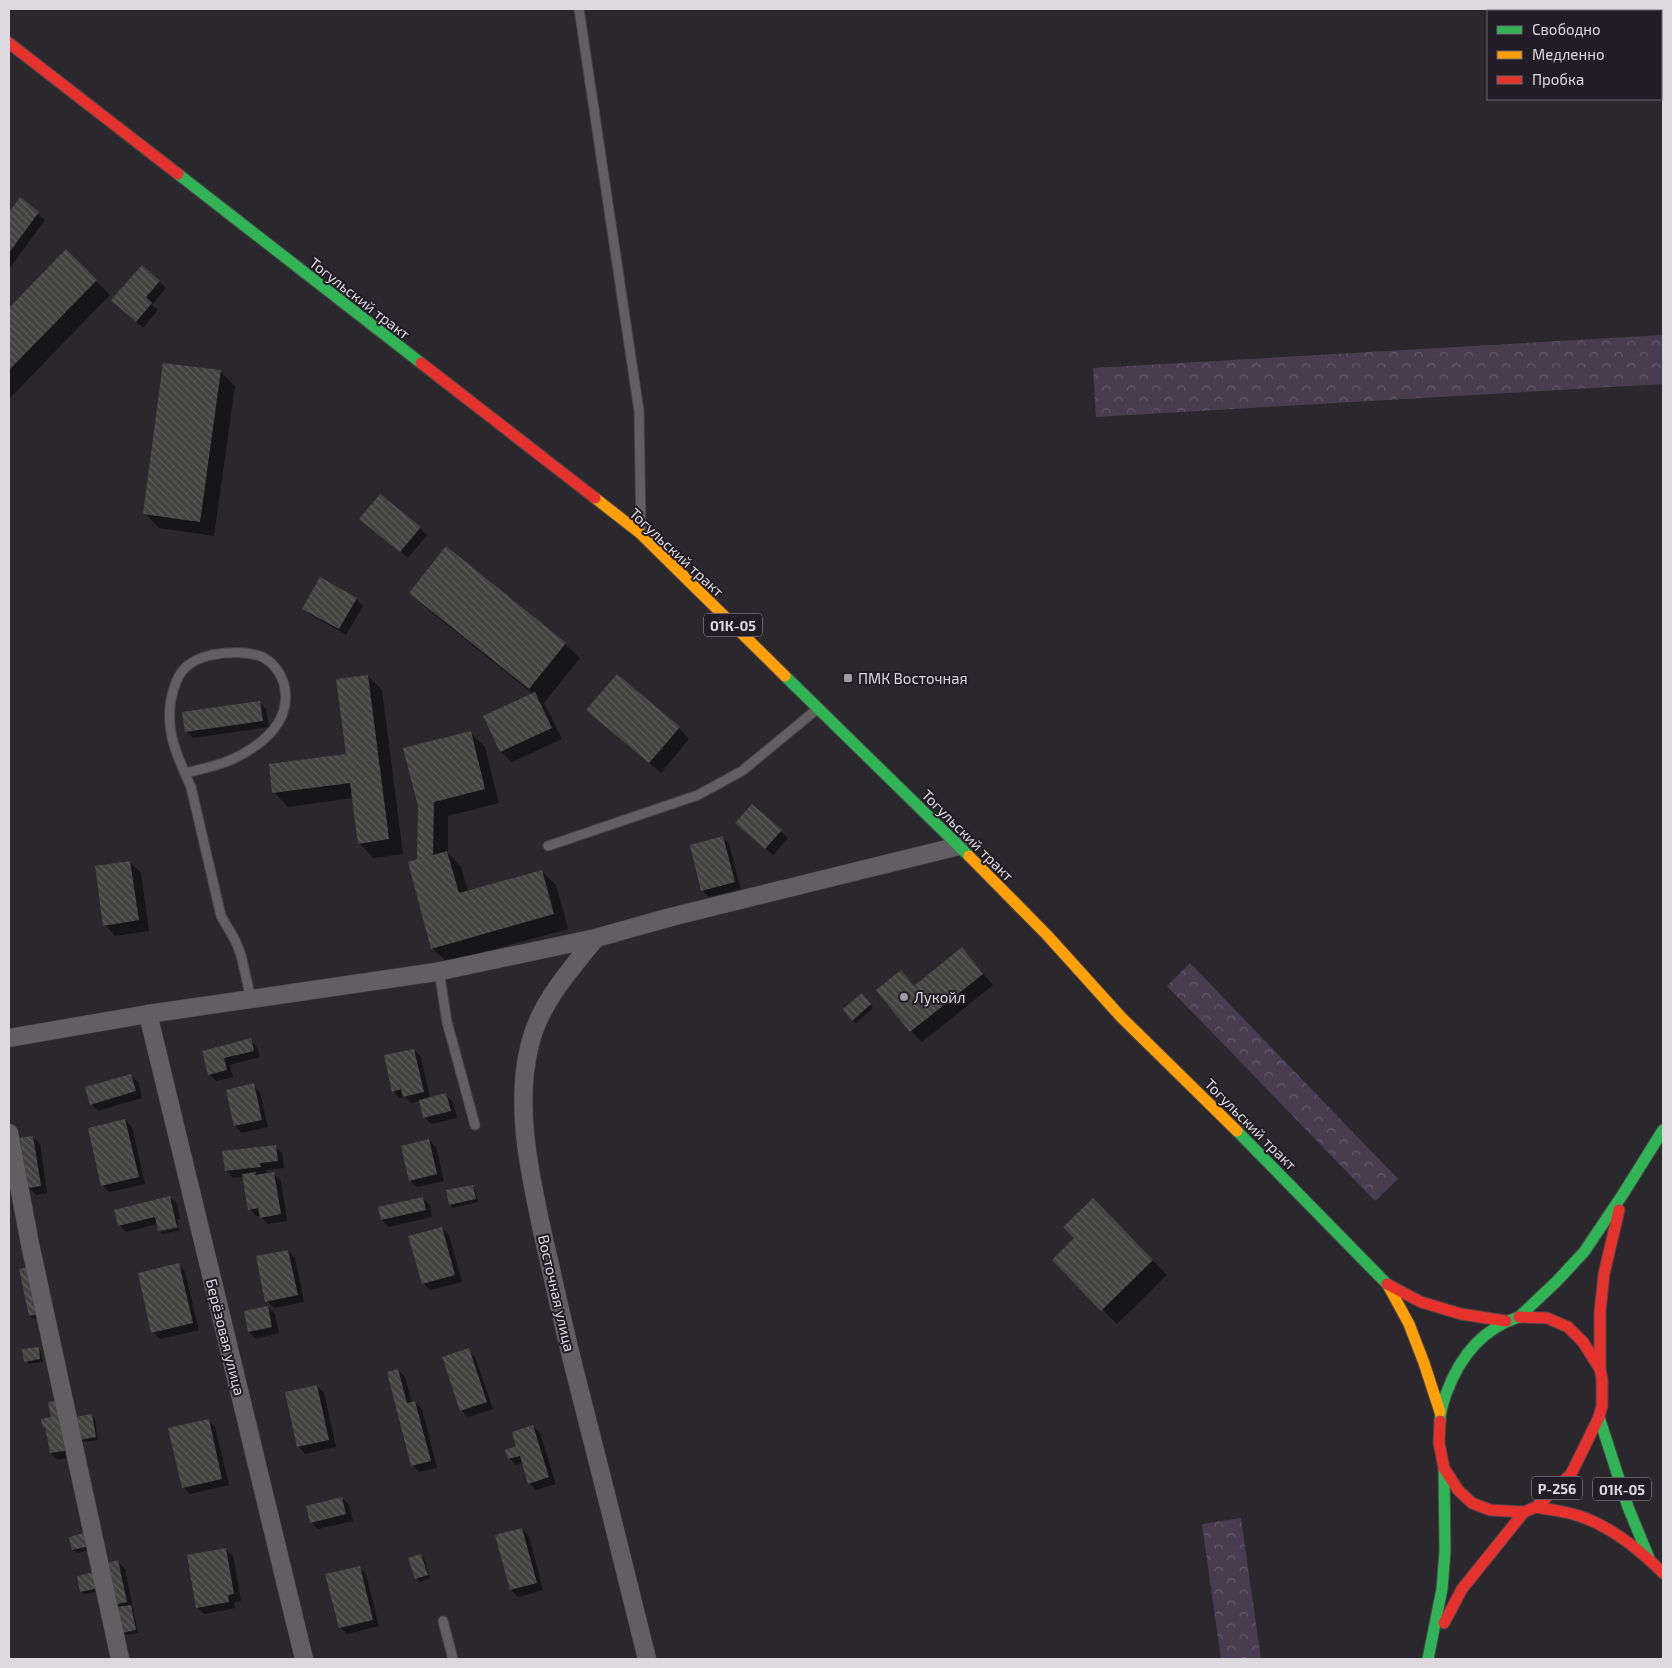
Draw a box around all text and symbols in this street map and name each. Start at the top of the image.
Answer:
legend [1487,10,1662,100]
text: Свободно [1532,20,1601,38]
text: Медленно [1532,45,1605,63]
text: Пробка [1532,70,1584,88]
street label: Тогульский тракт [306,253,414,344]
street label: Тогульский тракт [625,504,728,601]
road number: 01К-05 [704,614,762,636]
place label: ПМК Восточная [858,669,968,687]
marker: ПМК Восточная [842,672,854,684]
street label: Тогульский тракт [918,785,1018,885]
place label: Лукойл [914,988,966,1007]
marker: Лукойл [898,991,910,1003]
street label: Тогульский тракт [1201,1074,1301,1174]
street label: Восточная улица [534,1233,579,1353]
street label: Берёзовая улица [202,1277,249,1398]
road number: Р-256 [1532,1476,1582,1500]
road number: 01К-05 [1593,1478,1651,1500]

